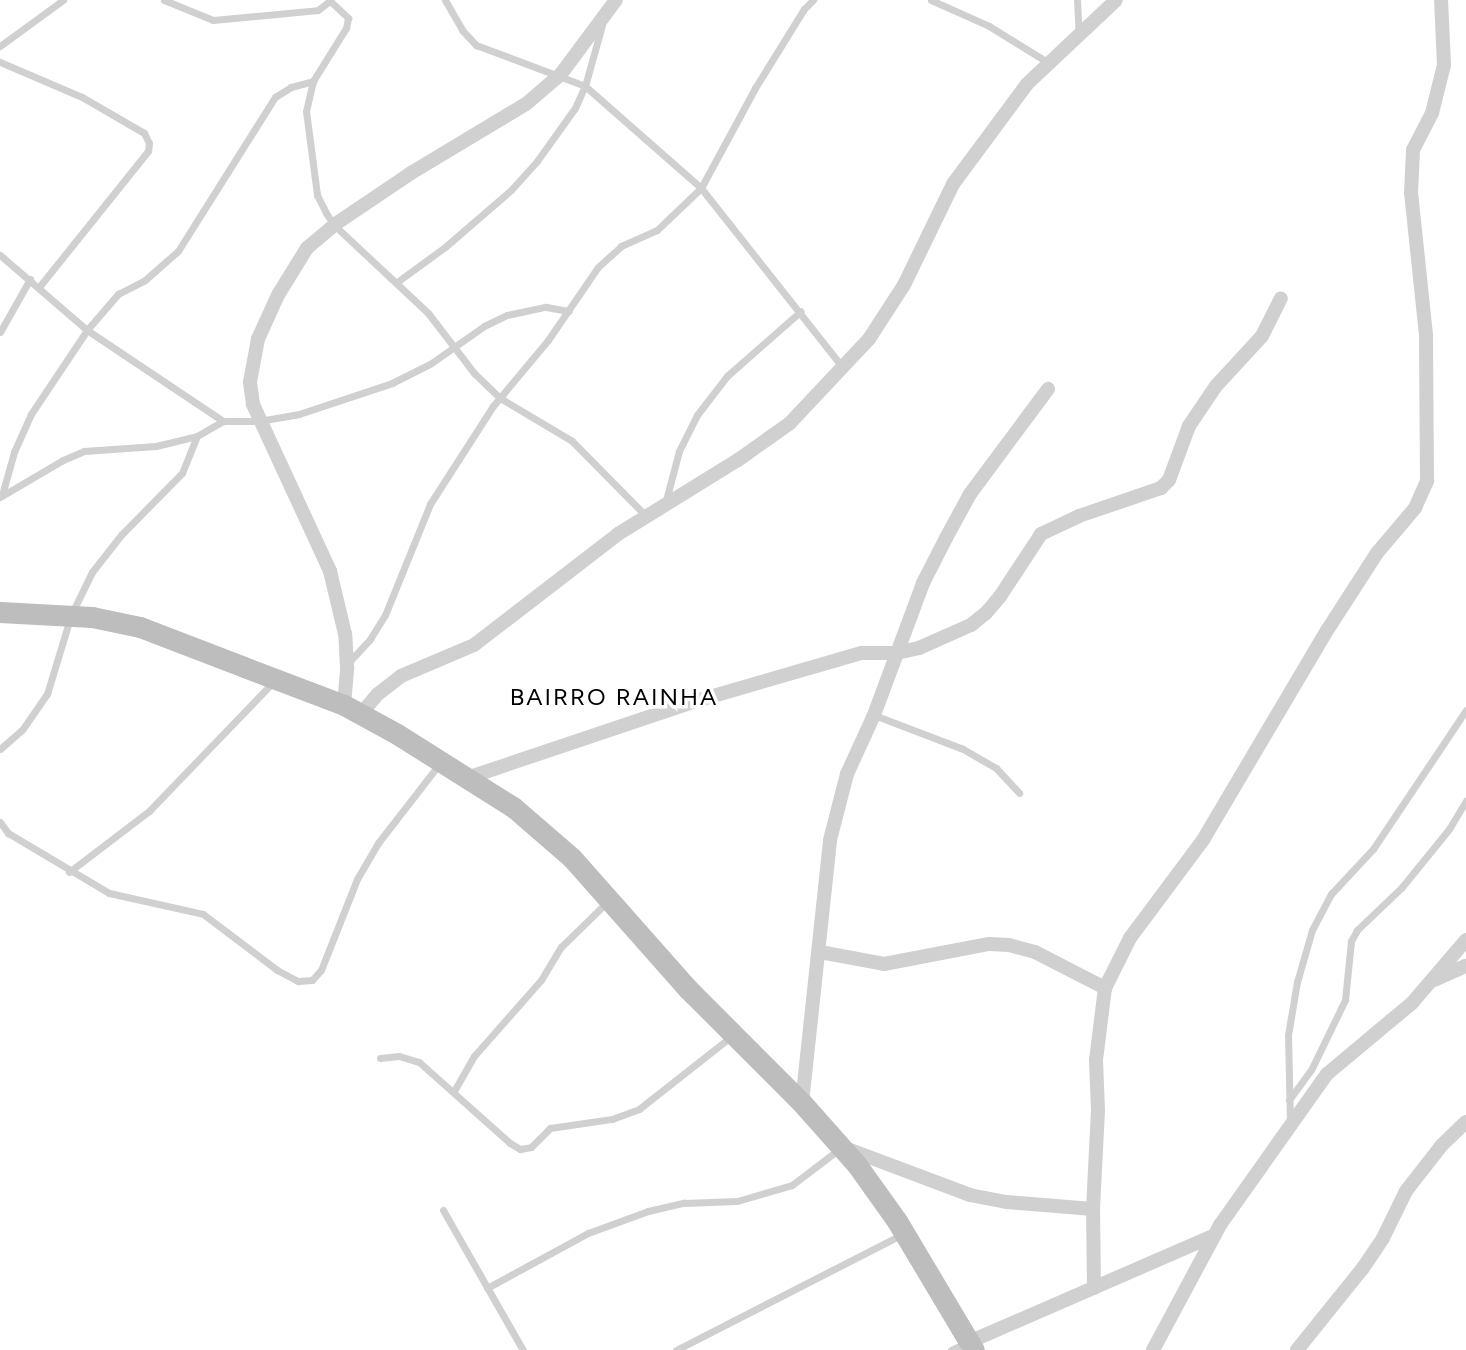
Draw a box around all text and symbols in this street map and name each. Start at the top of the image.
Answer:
district label: BAIRRO RAINHA [511,683,717,711]

